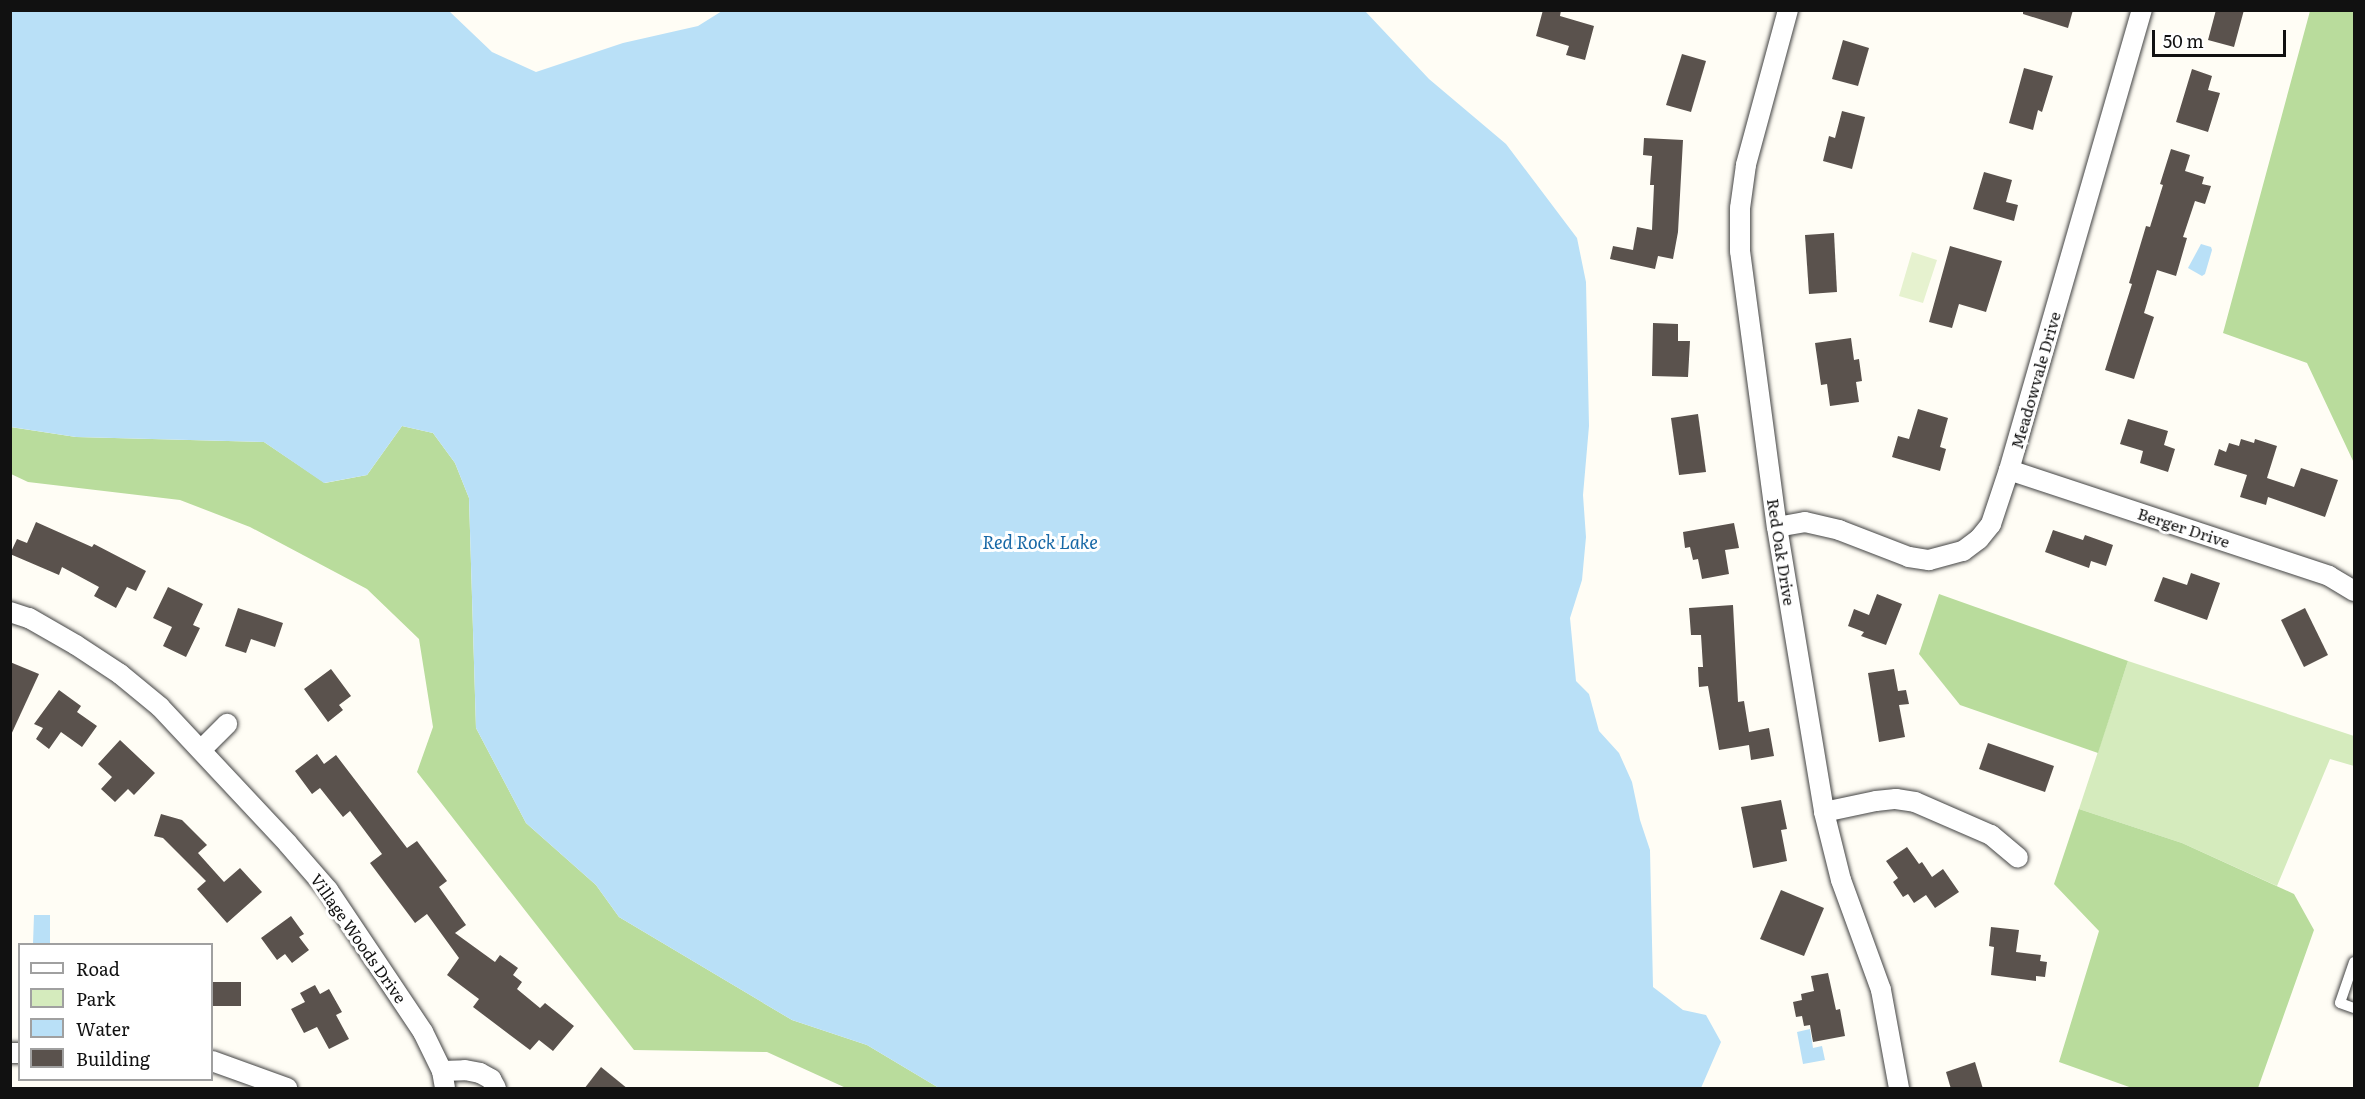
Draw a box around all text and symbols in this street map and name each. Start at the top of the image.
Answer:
scale bar [2155,18,2288,56]
text: 50 m [2163,27,2204,54]
street label: Meadowvale Drive [2006,309,2064,451]
street label: Red Oak Drive [1764,497,1800,607]
street label: Berger Drive [2135,503,2233,551]
water label: Red Rock Lake [982,531,1098,553]
street label: Village Woods Drive [307,870,411,1006]
legend [18,943,213,1081]
text: Road [76,955,120,982]
text: Park [76,985,115,1012]
text: Water [76,1015,129,1042]
text: Building [76,1045,150,1072]

